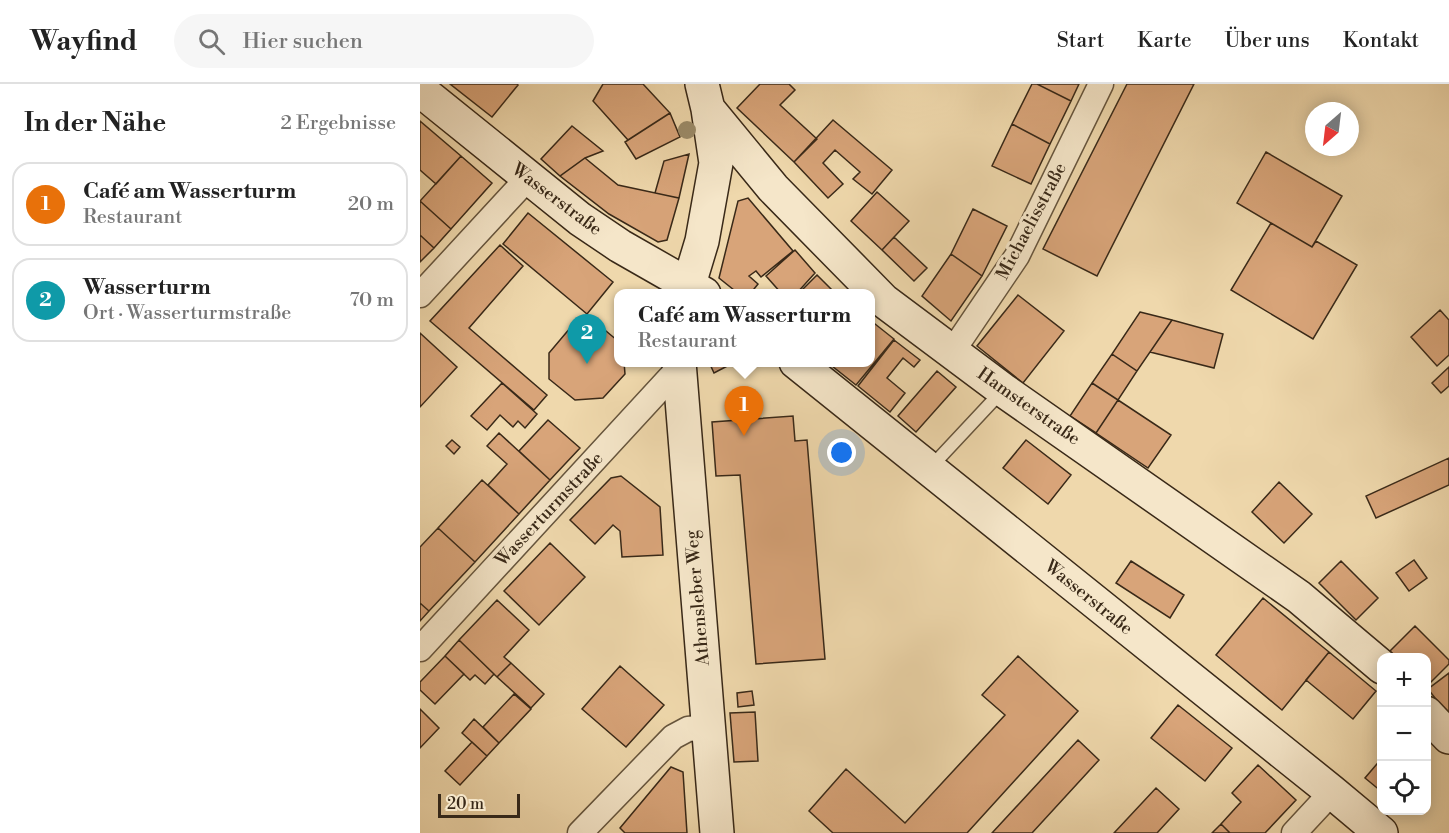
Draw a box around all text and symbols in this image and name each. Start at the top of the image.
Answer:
search box [174,14,594,68]
text: Wayfind [30,24,138,59]
icon: search [195,25,228,58]
text: Hier suchen [243,28,363,55]
text: Start [1057,28,1104,54]
text: Karte [1137,28,1192,54]
text: Über uns [1225,28,1310,54]
text: Kontakt [1343,28,1419,54]
north arrow [1305,102,1359,156]
text: In der Nähe [24,107,166,139]
text: 2 Ergebnisse [280,111,396,136]
street label: Wasserstraße [506,157,606,241]
street label: Michaelisstraße [991,159,1072,284]
text: Café am Wasserturm [83,178,296,205]
text: 1 [41,192,50,217]
text: 20 m [348,192,394,217]
text: Restaurant [83,205,182,230]
text: Wasserturm [83,274,211,301]
text: 2 [39,288,52,313]
text: 70 m [350,288,394,313]
popup [614,289,875,367]
text: Ort · Wasserturmstraße [83,301,291,326]
text: Café am Wasserturm [638,302,851,329]
pin: 2 [568,314,606,364]
text: Restaurant [638,329,737,354]
street label: Hamsterstraße [973,362,1085,450]
pin: 1 [724,386,764,436]
your location [827,438,856,467]
street label: Wasserturmstraße [490,447,608,572]
street label: Athensleber Weg [680,528,715,668]
street label: Wasserstraße [1039,554,1138,640]
map controls [1377,653,1431,815]
button: + [1377,653,1431,707]
button: − [1377,707,1431,761]
button: locate [1377,761,1431,815]
scale bar [438,791,520,818]
text: 20 m [447,794,484,814]

